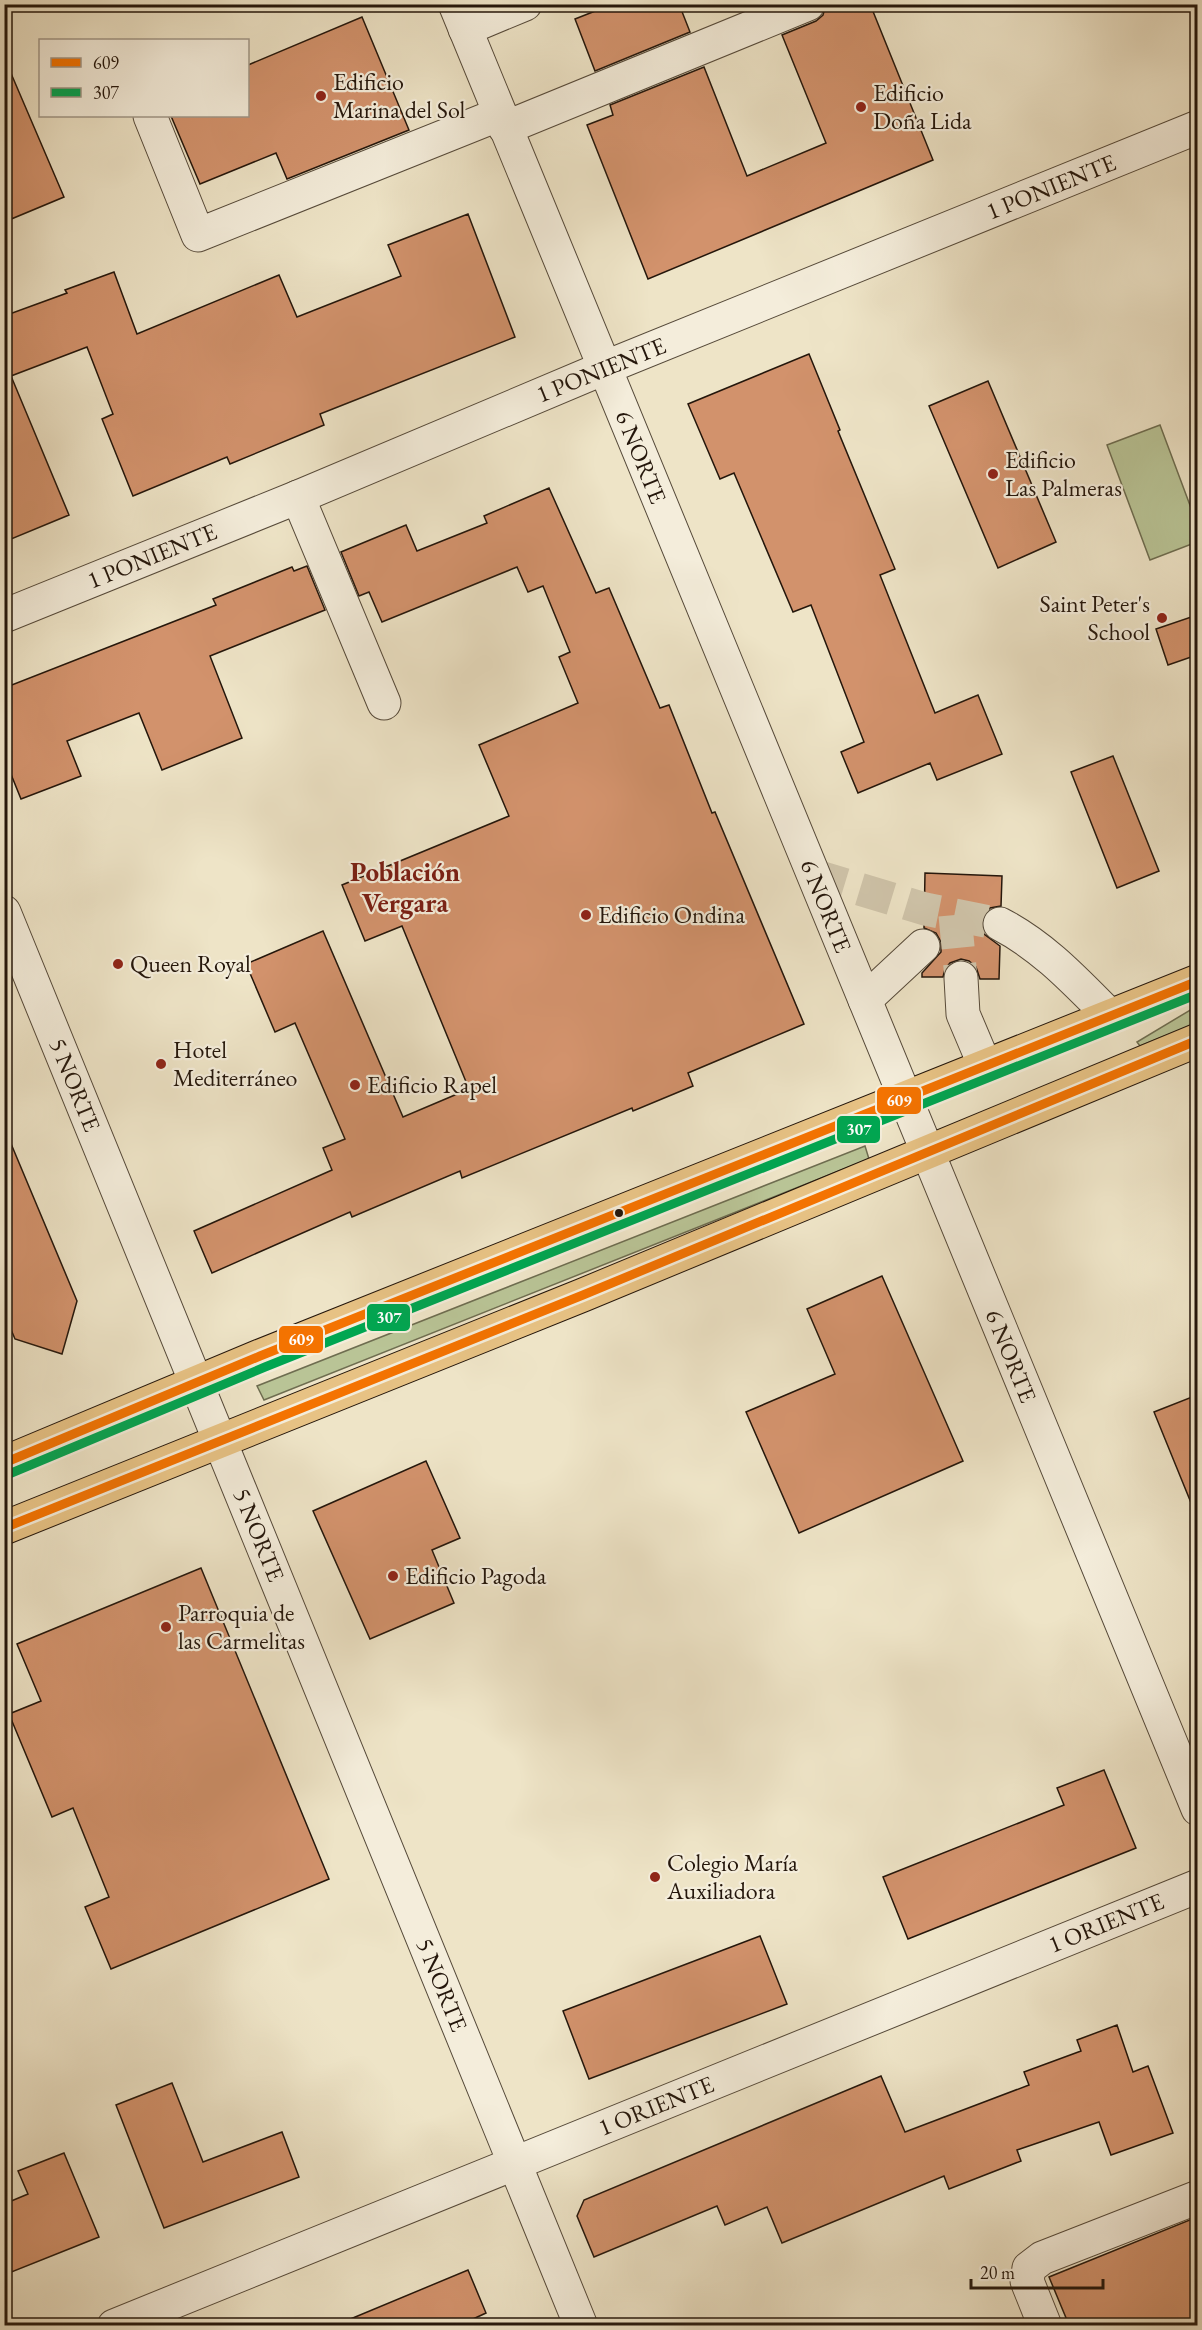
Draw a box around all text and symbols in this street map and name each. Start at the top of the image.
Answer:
legend [39,39,249,117]
text: 609 [93,51,119,74]
place label: Edificio Marina del Sol [333,66,465,125]
place label: Edificio Doña Lida [873,77,972,136]
text: 307 [93,81,119,104]
marker: Edificio Marina del Sol [314,89,328,103]
marker: Edificio Doña Lida [854,100,868,114]
street label: 1 PONIENTE [981,146,1120,227]
street label: 1 PONIENTE [531,329,670,410]
street label: 6 NORTE [609,406,674,508]
place label: Edificio Las Palmeras [1005,444,1122,503]
marker: Edificio Las Palmeras [986,467,1000,481]
street label: 1 PONIENTE [82,515,221,596]
place label: Saint Peter's School [1040,588,1150,647]
marker: Saint Peter's School [1155,611,1169,625]
district label: Población Vergara [350,854,460,920]
street label: 6 NORTE [794,855,859,957]
place label: Edificio Ondina [598,899,745,930]
marker: Edificio Ondina [579,908,593,922]
place label: Queen Royal [130,948,251,979]
marker: Queen Royal [111,957,125,971]
street label: 5 NORTE [43,1034,108,1136]
place label: Hotel Mediterráneo [173,1034,298,1093]
marker: Hotel Mediterráneo [154,1057,168,1071]
place label: Edificio Rapel [367,1069,497,1100]
marker: Edificio Rapel [348,1078,362,1092]
line badge: 609 [876,1086,922,1115]
text: 609 [886,1090,912,1111]
line badge: 307 [836,1115,881,1144]
text: 307 [846,1119,872,1140]
unlabelled marker [613,1207,625,1219]
line badge: 307 [366,1303,411,1332]
street label: 6 NORTE [979,1305,1044,1407]
text: 307 [376,1307,402,1328]
line badge: 609 [278,1325,324,1354]
text: 609 [288,1329,314,1350]
street label: 5 NORTE [227,1484,292,1586]
place label: Edificio Pagoda [405,1560,547,1591]
marker: Edificio Pagoda [386,1569,400,1583]
place label: Parroquia de las Carmelitas [178,1597,305,1656]
marker: Parroquia de las Carmelitas [159,1620,173,1634]
place label: Colegio María Auxiliadora [666,1847,798,1906]
marker: Colegio María Auxiliadora [648,1870,662,1884]
street label: 1 ORIENTE [1043,1885,1168,1960]
street label: 5 NORTE [410,1934,475,2036]
street label: 1 ORIENTE [593,2068,718,2143]
scale bar [971,2252,1103,2290]
text: 20 m [980,2261,1015,2284]

